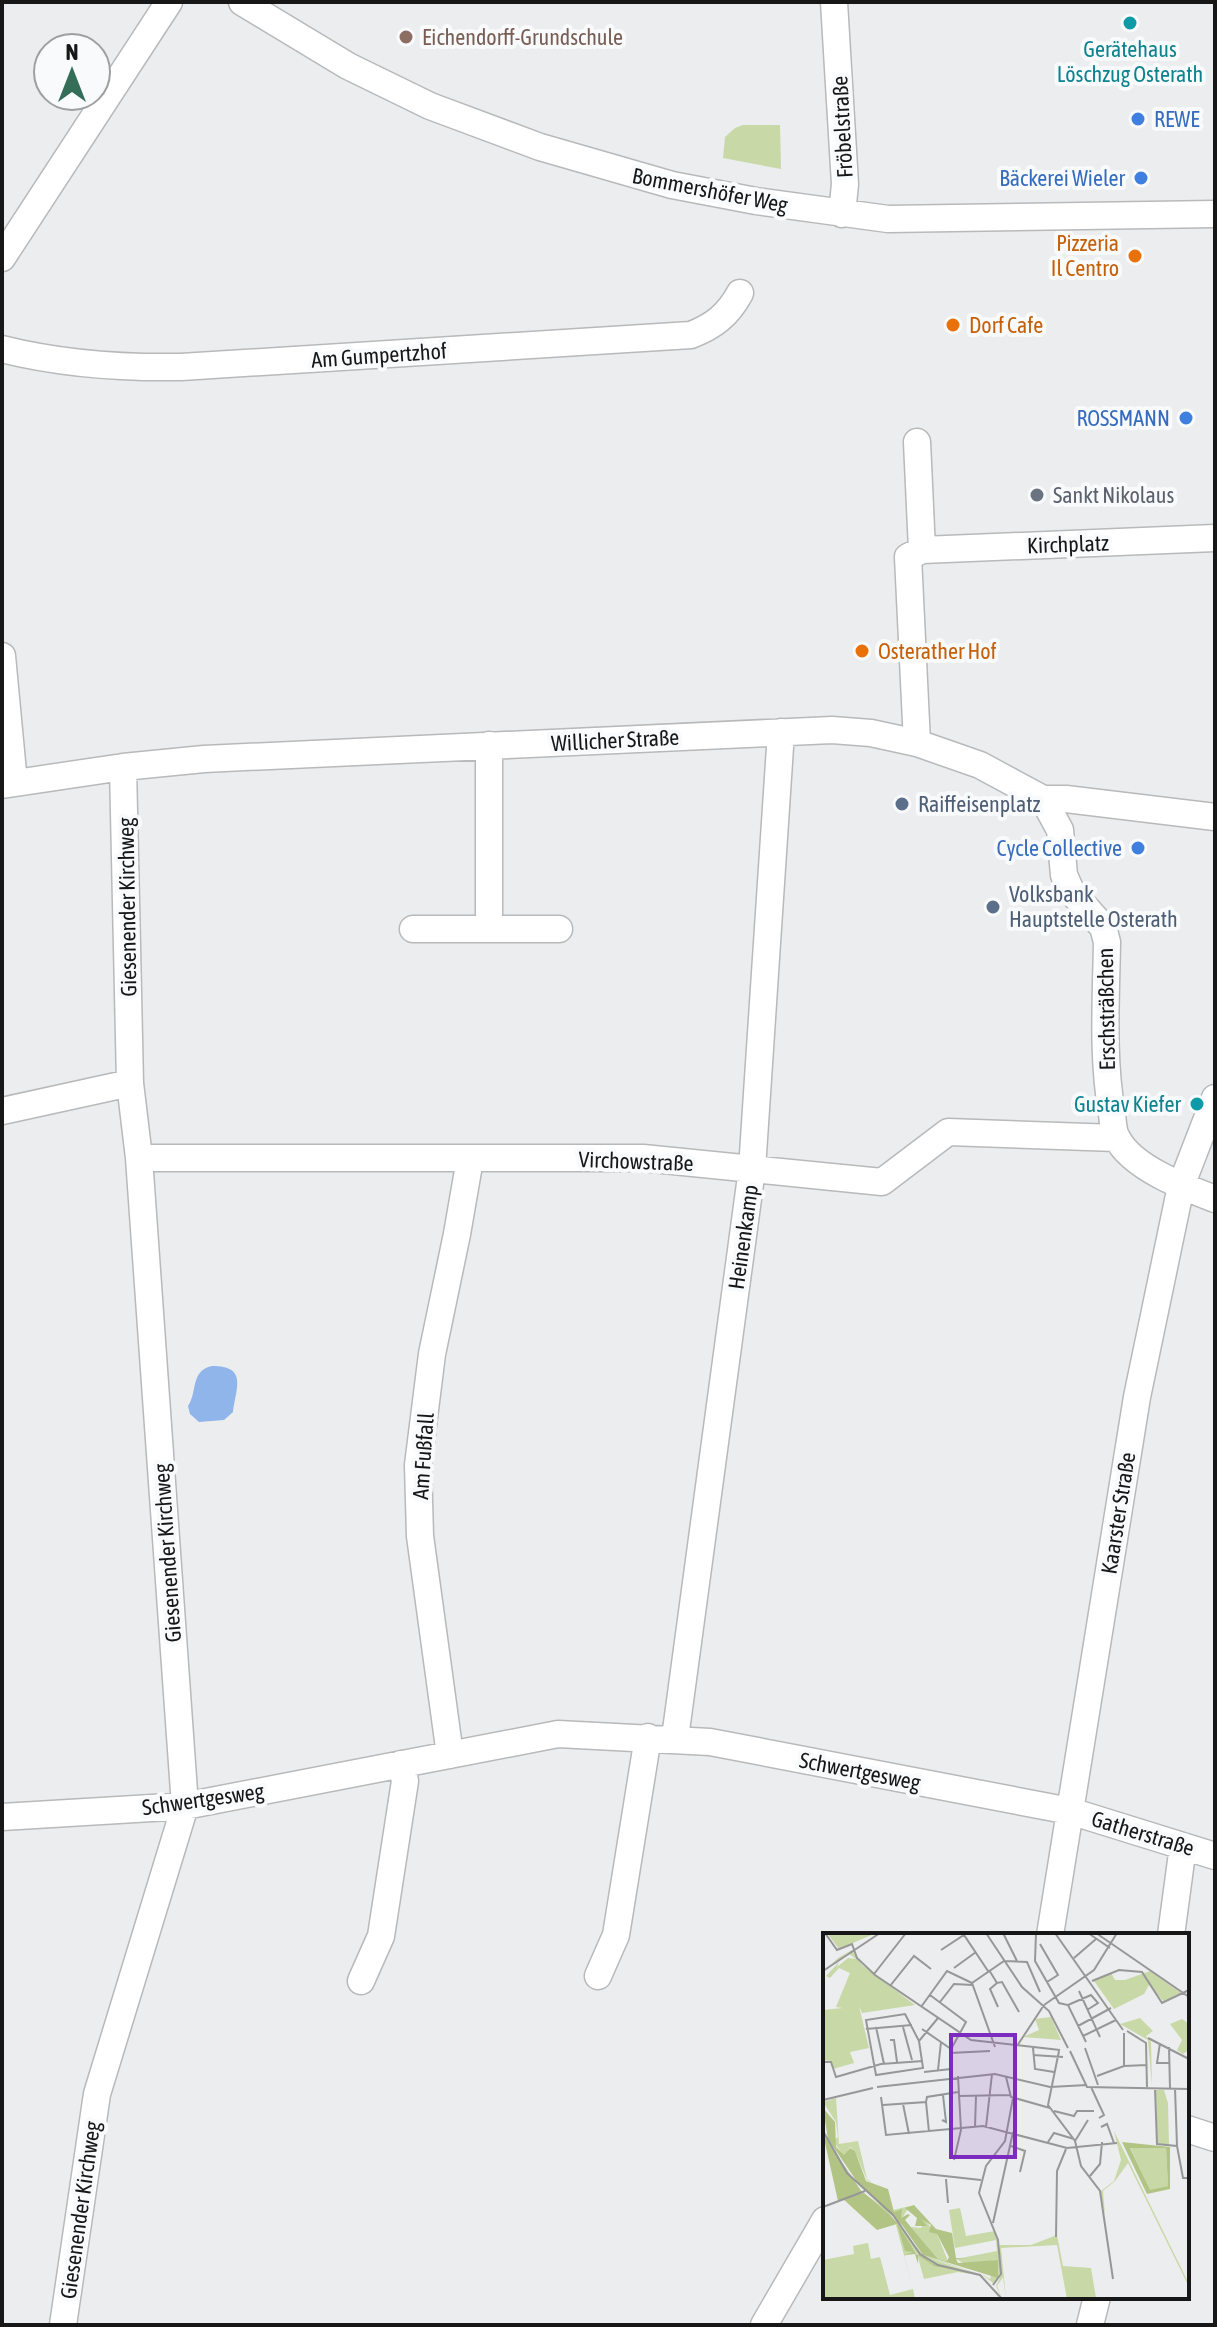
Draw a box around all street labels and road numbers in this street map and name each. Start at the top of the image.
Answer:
street label: Fröbelstraße [826,75,858,179]
street label: Bommershöfer Weg [630,162,791,218]
street label: Am Gumpertzhof [310,337,448,373]
street label: Kirchplatz [1027,530,1109,558]
street label: Willicher Straße [550,724,680,756]
street label: Giesenender Kirchweg [112,817,142,997]
street label: Erschsträßchen [1092,947,1120,1071]
street label: Virchowstraße [578,1146,694,1176]
street label: Heinenkamp [723,1183,763,1291]
street label: Am Fußfall [407,1411,439,1500]
street label: Kaarster Straße [1096,1450,1140,1576]
street label: Giesenender Kirchweg [148,1462,186,1643]
street label: Schwertgesweg [797,1747,923,1796]
street label: Schwertgesweg [140,1778,266,1820]
street label: Gatherstraße [1088,1805,1198,1861]
street label: Giesenender Kirchweg [55,2119,105,2301]

